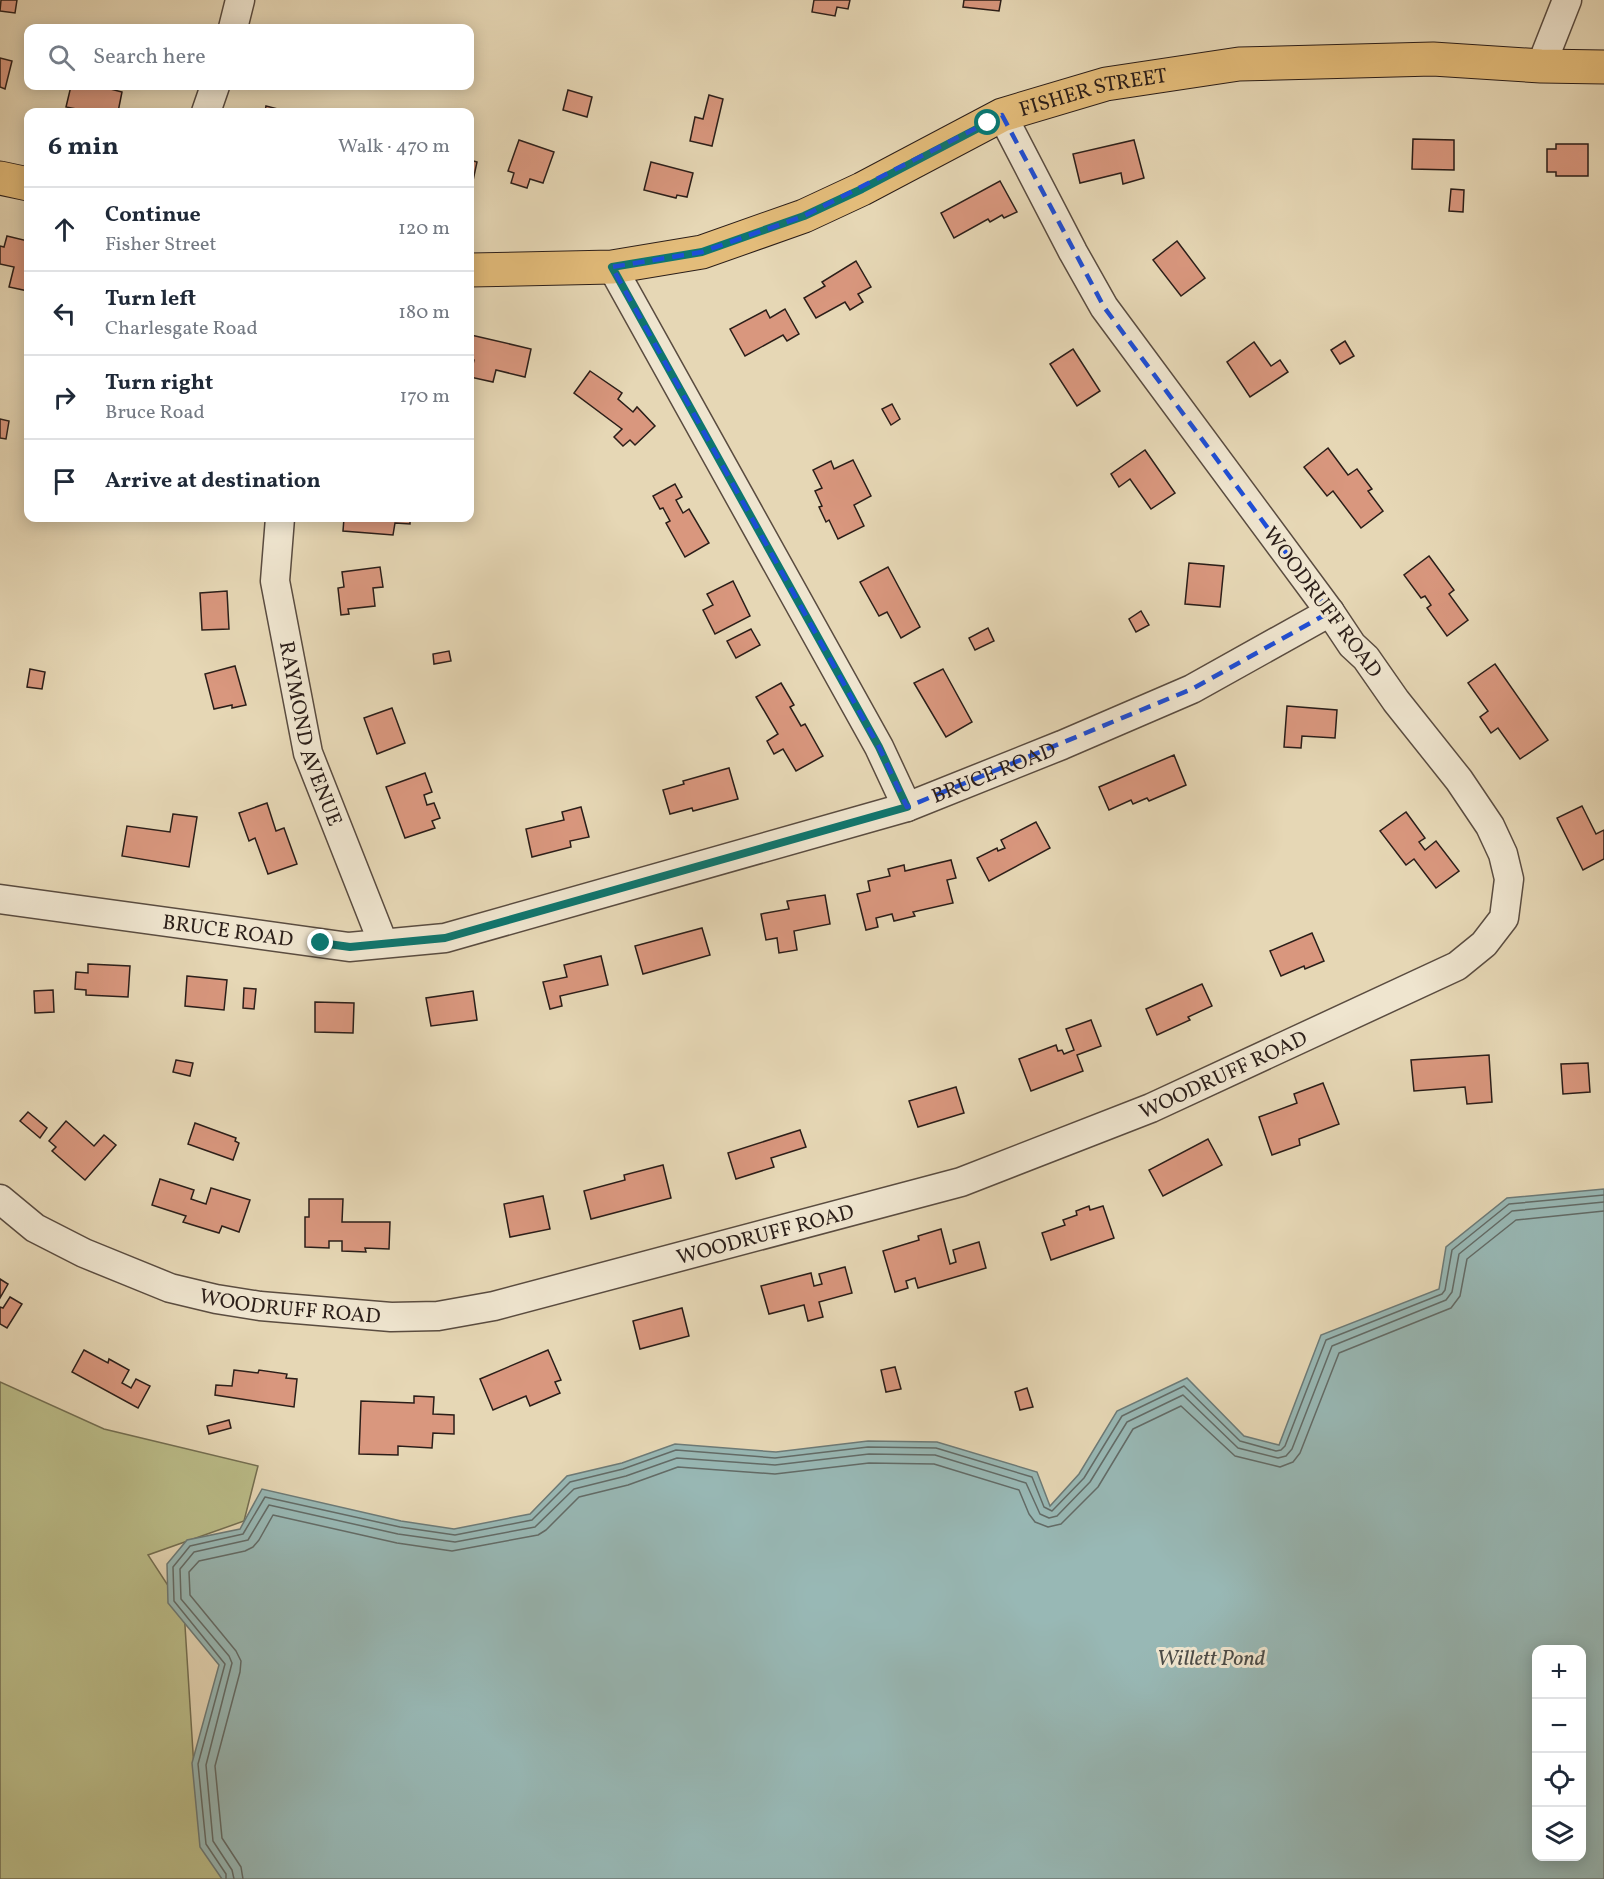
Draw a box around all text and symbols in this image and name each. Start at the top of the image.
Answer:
search box [24,24,474,90]
icon: search [45,41,78,74]
text: Search here [93,42,206,73]
street label: FISHER STREET [1016,62,1169,125]
route start [974,109,1000,135]
text: 6 min [48,129,119,165]
text: Walk · 470 m [338,133,450,161]
text: Continue [105,200,201,231]
icon: ahead [48,213,81,246]
text: 120 m [398,215,450,243]
text: Fisher Street [105,231,216,259]
text: Turn left [105,284,196,315]
icon: left [48,297,81,330]
text: 180 m [398,299,450,327]
text: Charlesgate Road [105,315,258,343]
text: Turn right [105,368,213,399]
icon: right [48,381,81,414]
text: 170 m [400,383,450,411]
text: Bruce Road [105,399,205,427]
icon: arrive [48,465,81,498]
text: Arrive at destination [105,466,321,497]
street label: WOODRUFF ROAD [1255,521,1388,685]
street label: RAYMOND AVENUE [271,639,348,831]
street label: BRUCE ROAD [927,736,1060,812]
street label: BRUCE ROAD [160,908,295,955]
route end [307,929,333,955]
street label: WOODRUFF ROAD [1135,1024,1313,1127]
street label: WOODRUFF ROAD [674,1198,857,1273]
street label: WOODRUFF ROAD [196,1282,382,1332]
water label: Willett Pond [1157,1644,1266,1675]
map controls [1532,1645,1586,1861]
button: + [1532,1645,1586,1699]
button: − [1532,1699,1586,1753]
button: locate [1532,1753,1586,1807]
button: layers [1532,1807,1586,1861]

